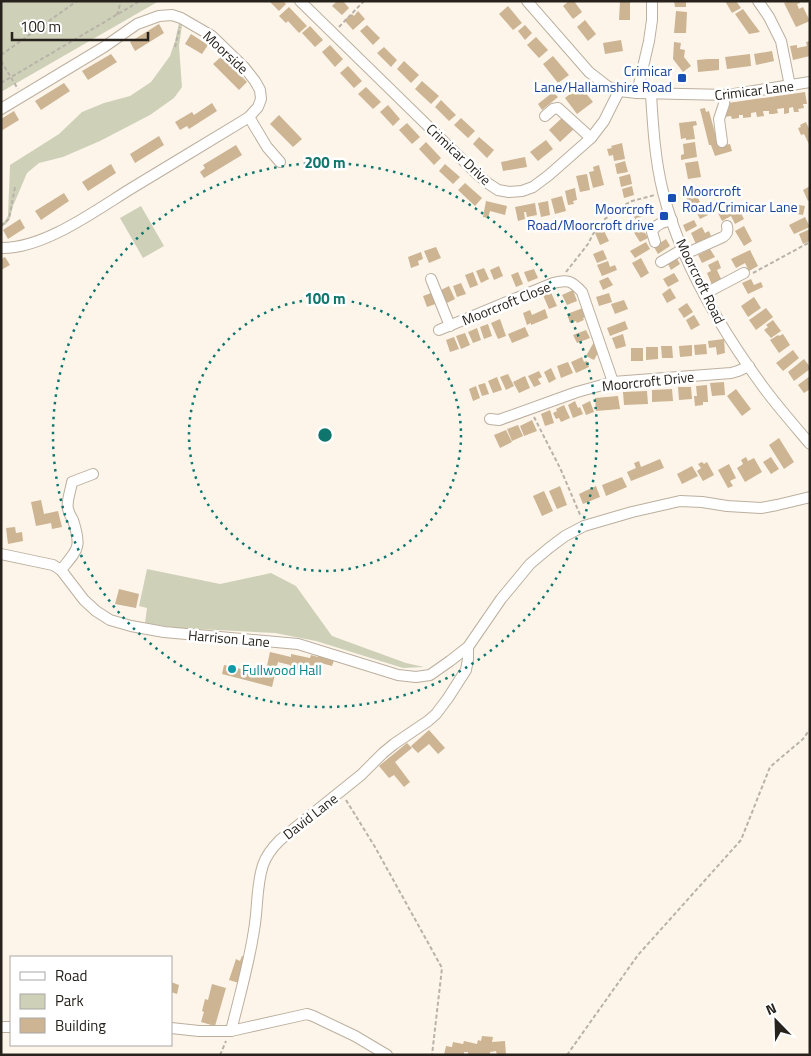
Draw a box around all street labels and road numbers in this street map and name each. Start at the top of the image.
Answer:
street label: Moorside [199,25,253,79]
street label: Crimicar Lane [713,75,795,105]
street label: Crimicar Drive [422,118,496,190]
street label: Moorcroft Road [671,235,731,327]
street label: Moorcroft Close [459,276,553,330]
street label: Moorcroft Drive [601,366,695,396]
street label: Harrison Lane [187,624,271,652]
street label: David Lane [278,788,342,844]

